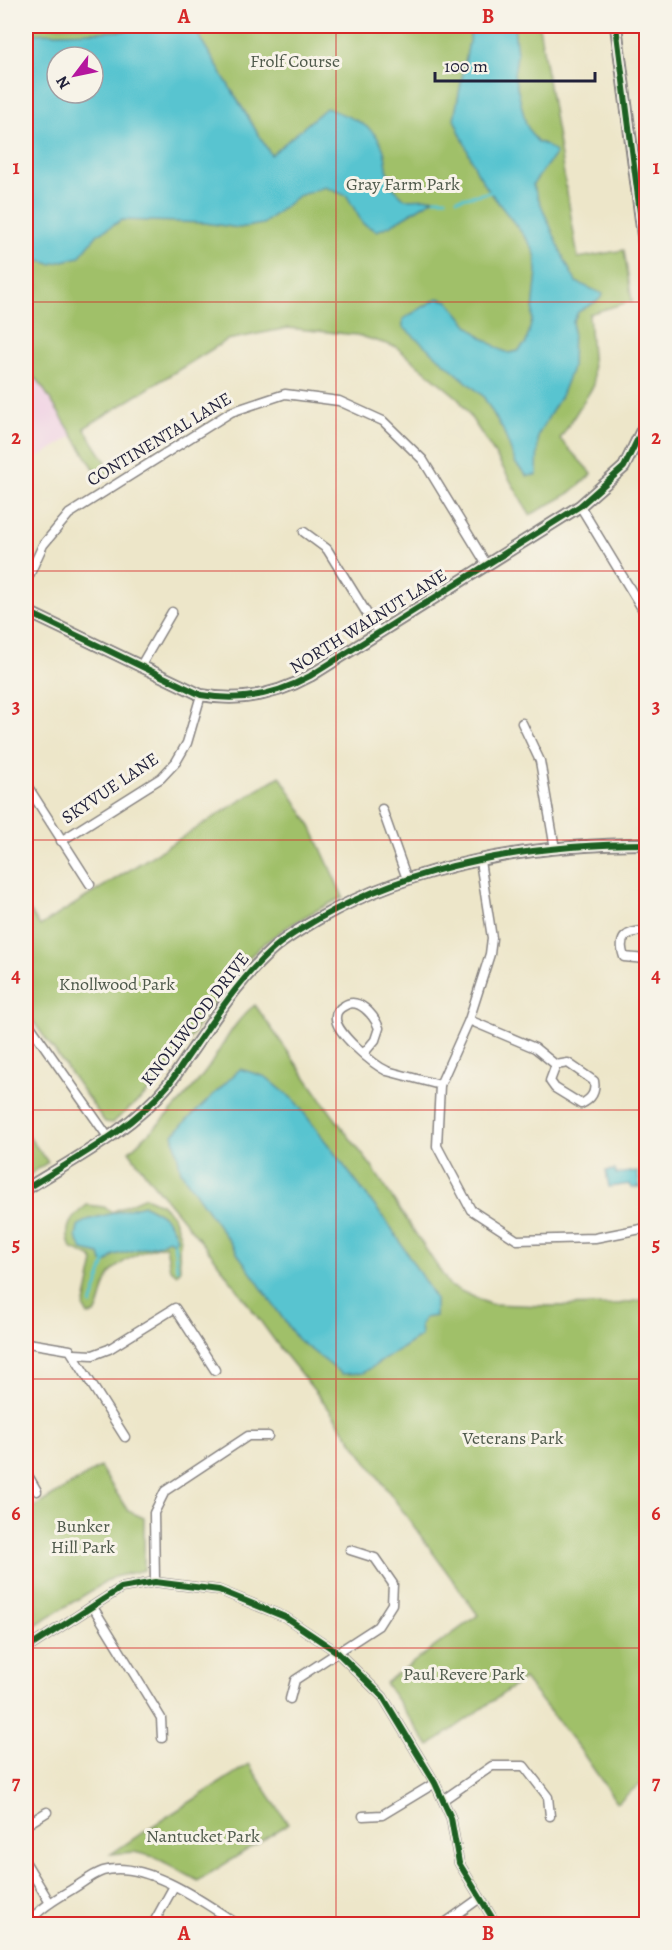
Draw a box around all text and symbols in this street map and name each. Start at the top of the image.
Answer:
text: A [177,3,191,30]
text: B [482,3,494,30]
north arrow [45,45,105,105]
scale bar [435,45,596,83]
park label: Frolf Course [250,49,340,73]
text: 100 m [444,54,488,78]
text: N [51,71,76,93]
text: 1 [12,154,20,181]
text: 1 [652,154,660,181]
park label: Gray Farm Park [346,172,460,196]
street label: CONTINENTAL LANE [82,386,236,492]
text: 2 [11,424,21,451]
text: 2 [651,424,661,451]
street label: NORTH WALNUT LANE [285,563,451,679]
text: 3 [12,693,20,720]
text: 3 [652,693,660,720]
street label: SKYVUE LANE [57,747,163,829]
street label: KNOLLWOOD DRIVE [135,947,255,1091]
text: 4 [11,962,21,989]
text: 4 [651,962,661,989]
park label: Knollwood Park [59,972,175,996]
text: 5 [12,1231,20,1258]
text: 5 [652,1231,660,1258]
park label: Veterans Park [461,1426,564,1450]
text: 6 [11,1500,21,1527]
text: 6 [651,1500,661,1527]
park label: Bunker Hill Park [51,1514,115,1559]
park label: Paul Revere Park [403,1662,525,1686]
text: 7 [12,1769,21,1796]
text: 7 [652,1769,661,1796]
park label: Nantucket Park [146,1824,260,1848]
text: A [177,1920,191,1947]
text: B [482,1920,494,1947]

